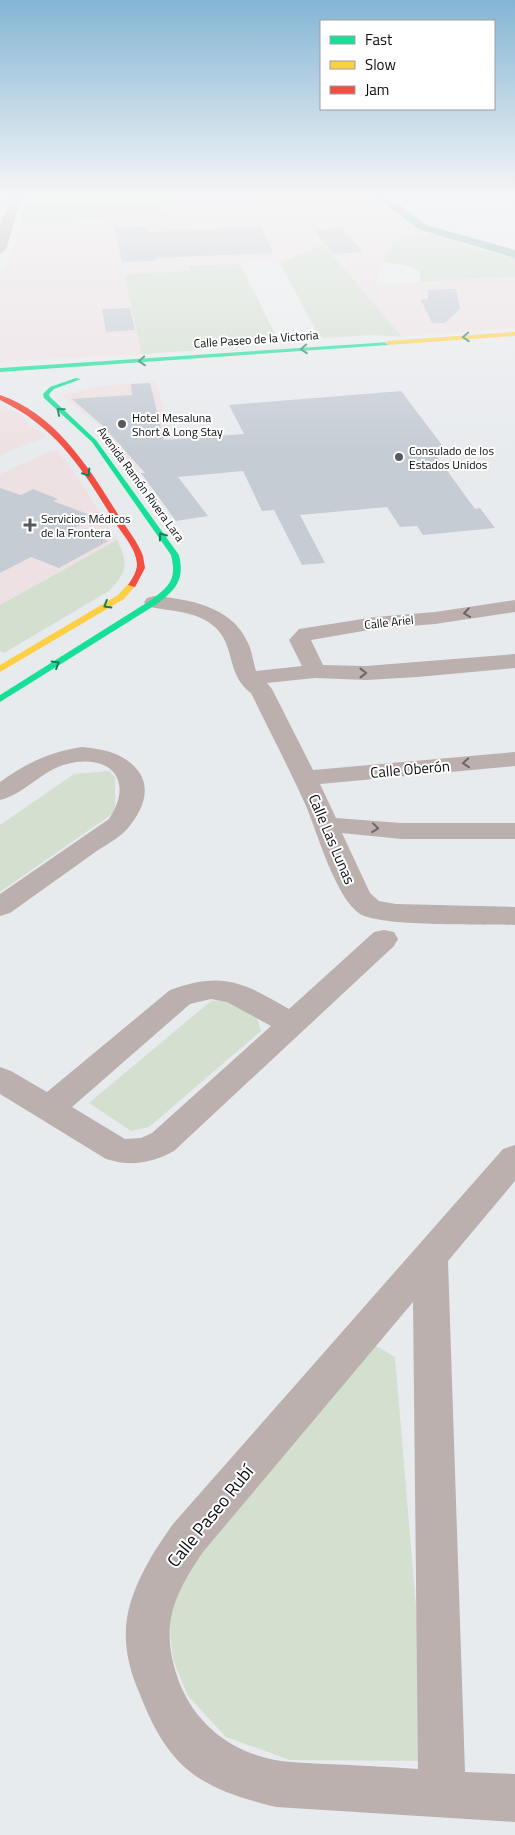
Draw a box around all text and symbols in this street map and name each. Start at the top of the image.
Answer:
legend [320,20,495,110]
text: Fast [365,28,393,51]
text: Slow [365,53,396,76]
text: Jam [365,78,389,101]
street label: Calle Paseo de la Victoria [193,325,319,353]
one-way arrow [462,332,470,343]
one-way arrow [300,343,308,354]
one-way arrow [138,356,146,367]
one-way arrow [57,408,66,416]
place label: Hotel Mesaluna Short & Long Stay [132,408,223,441]
marker: Hotel Mesaluna Short & Long Stay [116,418,128,430]
street label: Avenida Ramón Rivera Lara [93,423,189,545]
place label: Consulado de los Estados Unidos [409,441,494,474]
marker: Consulado de los Estados Unidos [393,451,405,463]
one-way arrow [81,468,90,477]
place label: Servicios Médicos de la Frontera [41,509,131,542]
marker: Servicios Médicos de la Frontera [23,518,37,532]
one-way arrow [159,533,167,542]
one-way arrow [104,598,113,608]
one-way arrow [462,607,470,618]
street label: Calle Ariel [363,610,415,634]
one-way arrow [51,661,60,671]
one-way arrow [360,668,368,678]
street label: Calle Oberón [369,754,451,784]
one-way arrow [462,758,470,769]
street label: Calle Las Lunas [303,790,361,888]
one-way arrow [371,822,379,833]
street label: Calle Paseo Rubí [160,1457,261,1573]

